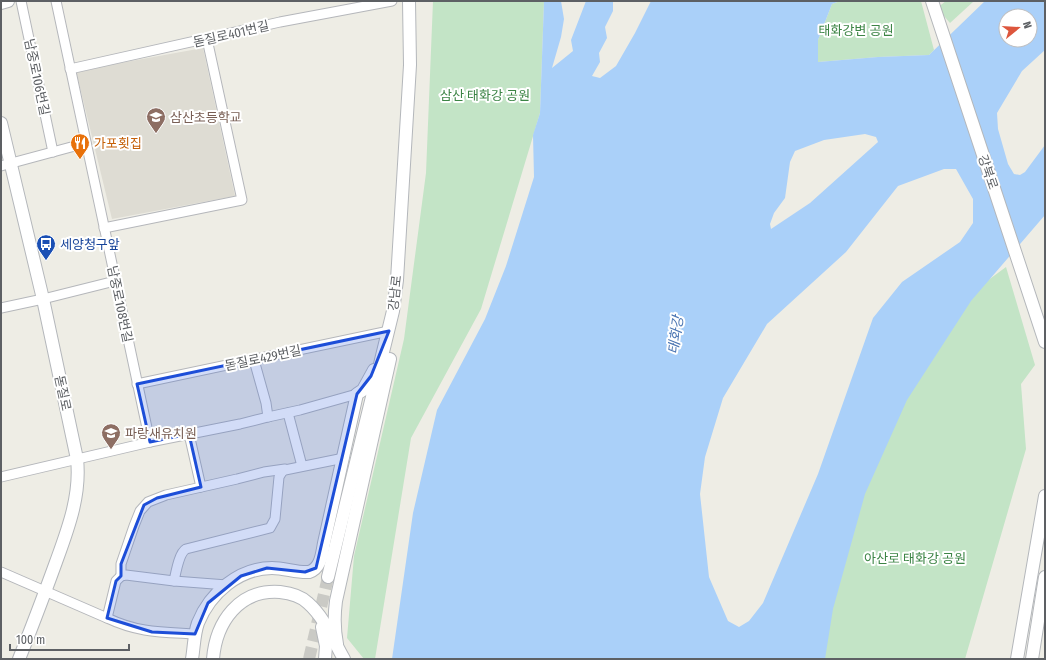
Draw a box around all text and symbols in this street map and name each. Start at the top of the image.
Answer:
north arrow [998,8,1038,48]
street label: 돋질로401번길 [191,18,271,50]
text: N [1020,20,1034,30]
park label: 태화강변 공원 [819,23,893,38]
street label: 남중로106번길 [22,37,52,117]
park label: 삼산 태화강 공원 [440,88,530,103]
school or university icon: 삼산초등학교 [145,106,167,134]
place label: 삼산초등학교 [170,110,242,125]
restaurant icon: 가포횟집 [69,132,91,160]
place label: 가포횟집 [94,136,142,151]
street label: 강북로 [975,153,1001,191]
bus stop icon: 세양청구앞 [35,233,57,261]
place label: 세양청구앞 [60,237,120,252]
street label: 남중로108번길 [105,264,135,344]
street label: 강남로 [386,274,404,312]
water label: 태화강 [665,313,687,355]
street label: 돋질로429번길 [223,343,303,373]
street label: 돋질로 [52,374,74,412]
school or university icon: 파랑새유치원 [100,422,122,450]
place label: 파랑새유치원 [125,426,197,441]
park label: 아산로 태화강 공원 [864,551,966,566]
scale bar [10,626,129,652]
text: 100 m [16,633,45,647]

